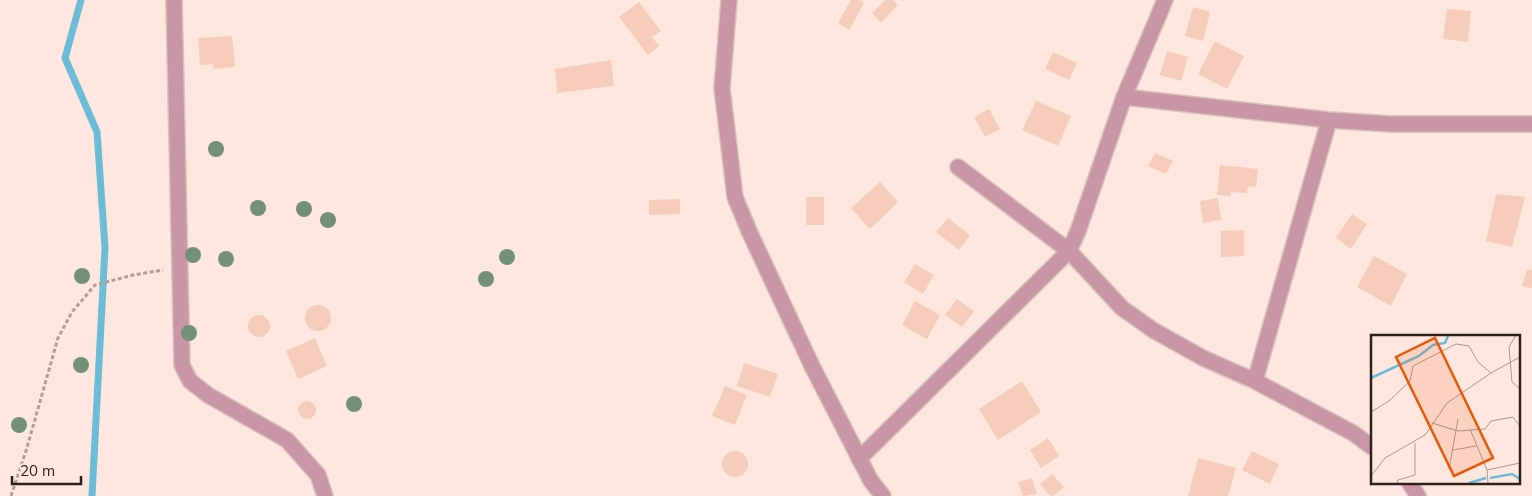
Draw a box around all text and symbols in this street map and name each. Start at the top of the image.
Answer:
inset map [1371,335,1520,484]
scale bar [12,454,81,486]
text: 20 m [20,461,55,480]

